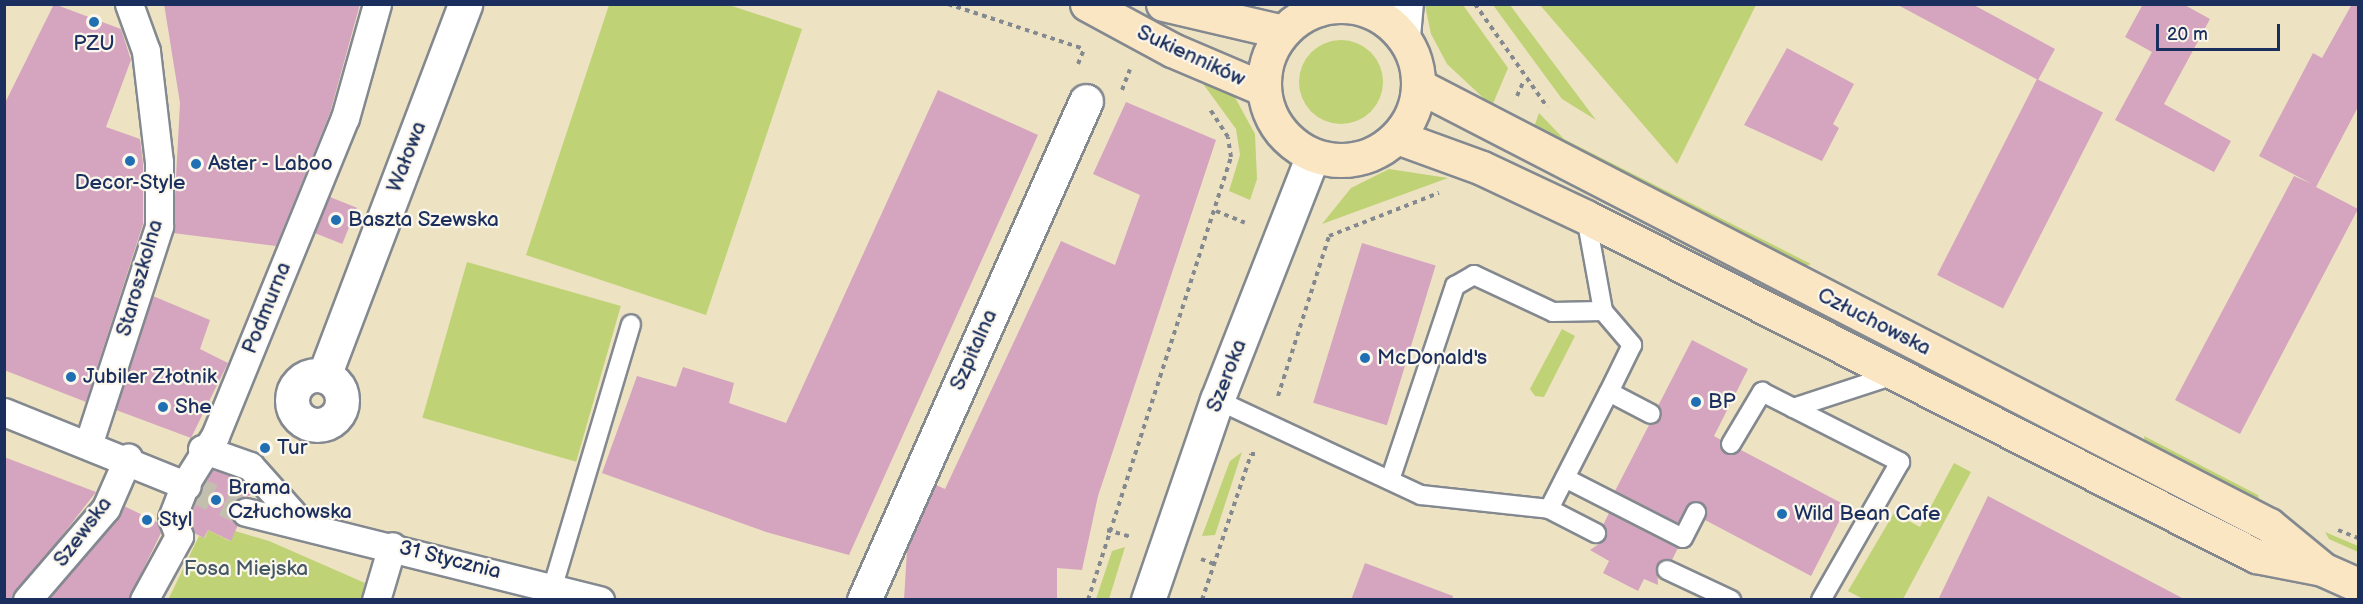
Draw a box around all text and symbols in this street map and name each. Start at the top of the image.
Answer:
scale bar [2159,12,2284,50]
marker: PZU [87,15,101,29]
street label: Sukienników [1133,20,1249,92]
text: 20 m [2167,24,2208,45]
place label: PZU [73,31,115,57]
street label: Wałowa [382,118,432,196]
place label: Aster - Laboo [208,151,334,177]
marker: Decor-Style [123,154,137,168]
marker: Aster - Laboo [189,157,203,171]
place label: Decor-Style [75,170,185,196]
place label: Baszta Szewska [348,207,499,233]
marker: Baszta Szewska [329,213,343,227]
street label: Staroszkolna [111,217,169,339]
street label: Podmurna [237,258,297,358]
street label: Człuchowska [1813,283,1935,361]
street label: Szpitalna [945,306,1003,394]
street label: Szeroka [1202,336,1252,416]
place label: McDonald's [1377,345,1487,371]
marker: McDonald's [1358,351,1372,365]
place label: Jubiler Złotnik [83,364,217,390]
marker: Jubiler Złotnik [64,370,78,384]
place label: BP [1708,389,1736,415]
place label: She [175,394,212,420]
marker: BP [1689,395,1703,409]
marker: She [156,400,170,414]
place label: Tur [277,435,307,461]
marker: Tur [258,441,272,455]
place label: Brama Człuchowska [228,475,352,525]
street label: Szewska [49,492,117,572]
marker: Brama Człuchowska [209,493,223,507]
place label: Wild Bean Cafe [1794,501,1940,527]
place label: Styl [159,507,192,533]
marker: Wild Bean Cafe [1775,507,1789,521]
marker: Styl [140,513,154,527]
street label: 31 Stycznia [396,535,504,585]
park label: Fosa Miejska [184,556,308,582]

